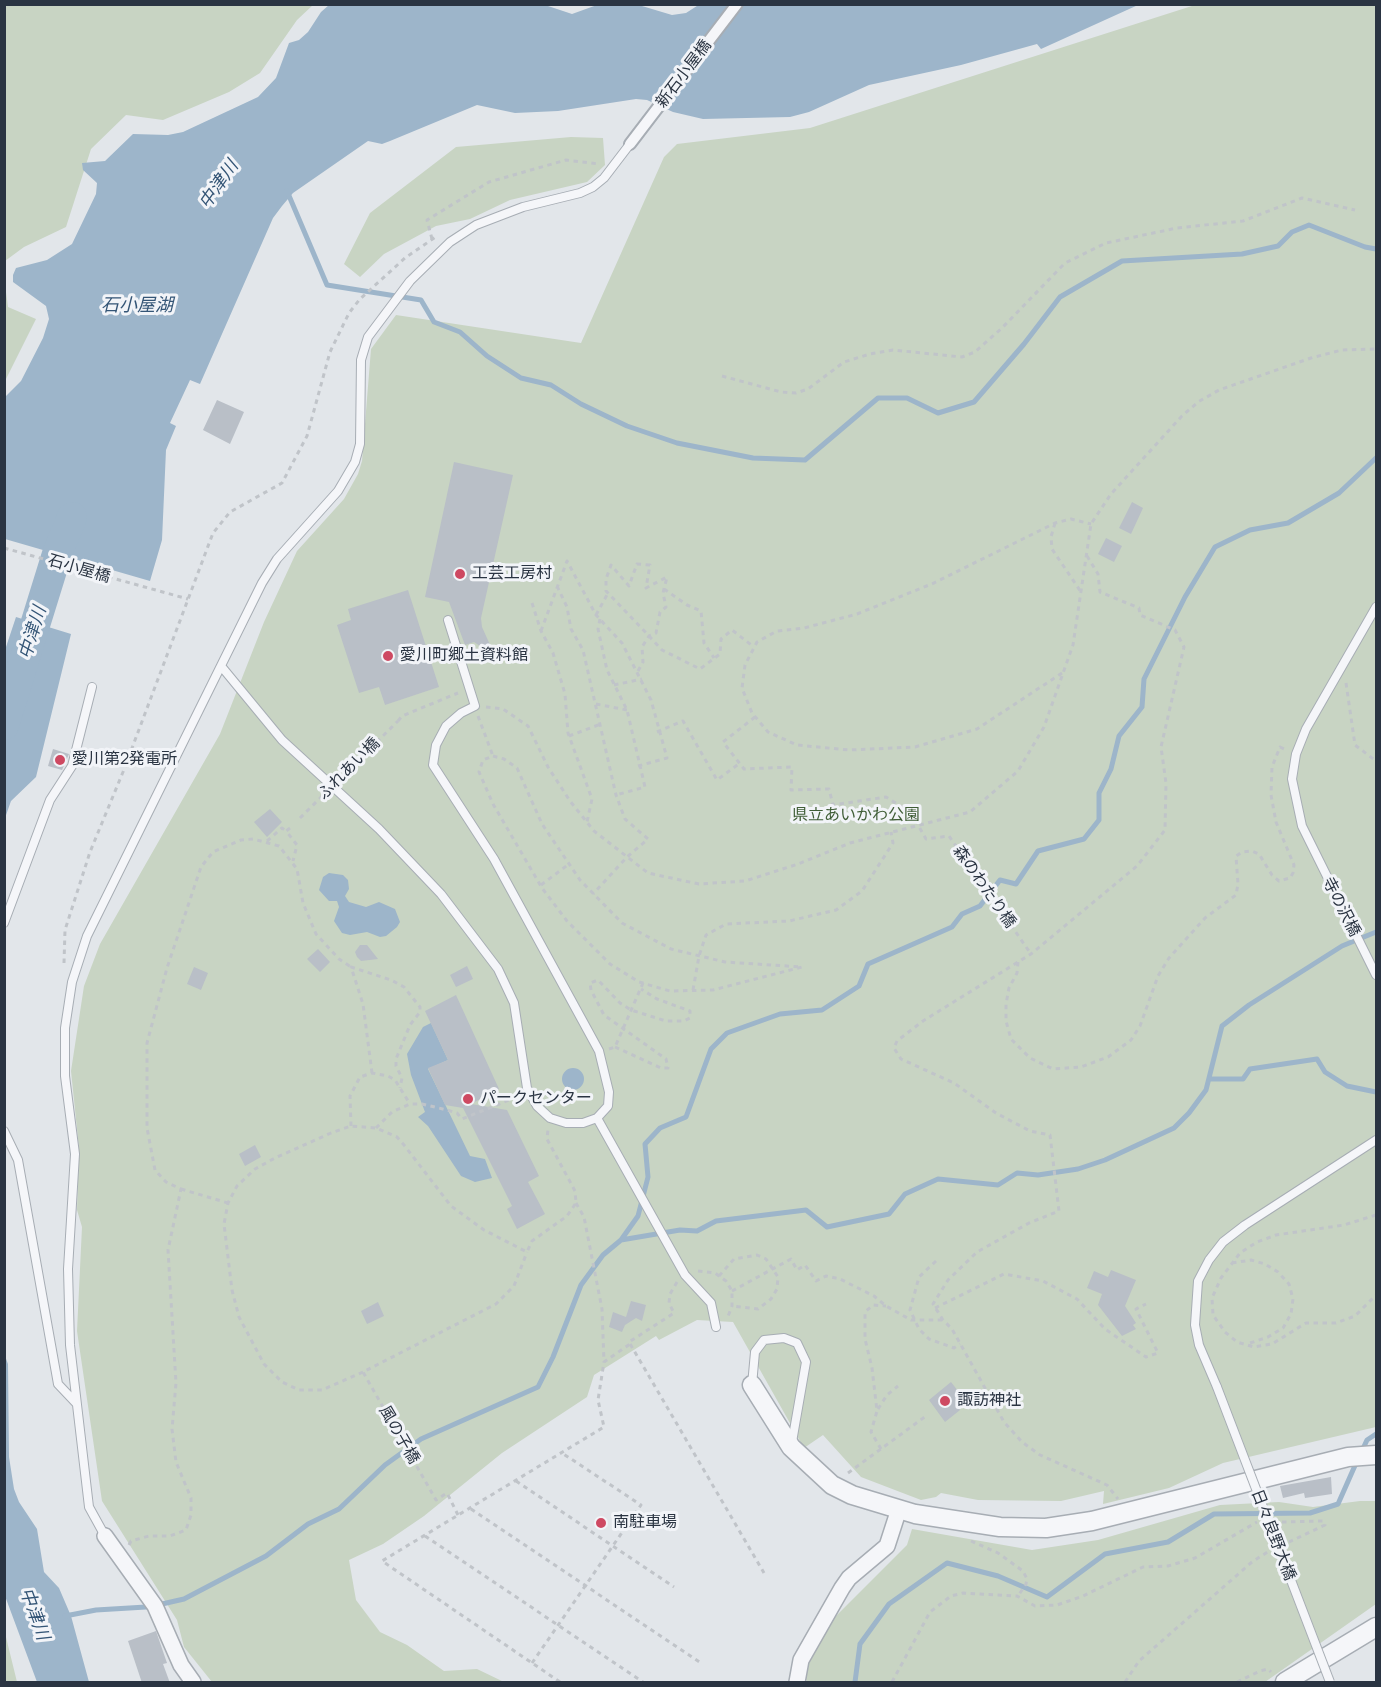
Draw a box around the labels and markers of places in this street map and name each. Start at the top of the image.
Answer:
place label: 工芸工房村 [472,564,552,584]
marker: 工芸工房村 [453,567,467,581]
place label: 愛川町郷土資料館 [400,646,528,666]
marker: 愛川町郷土資料館 [381,649,395,663]
place label: 愛川第2発電所 [72,750,177,770]
marker: 愛川第2発電所 [53,753,67,767]
place label: パークセンター [480,1089,592,1109]
marker: パークセンター [461,1092,475,1106]
place label: 諏訪神社 [957,1391,1021,1411]
marker: 諏訪神社 [938,1394,952,1408]
place label: 南駐車場 [613,1513,677,1533]
marker: 南駐車場 [594,1516,608,1530]

